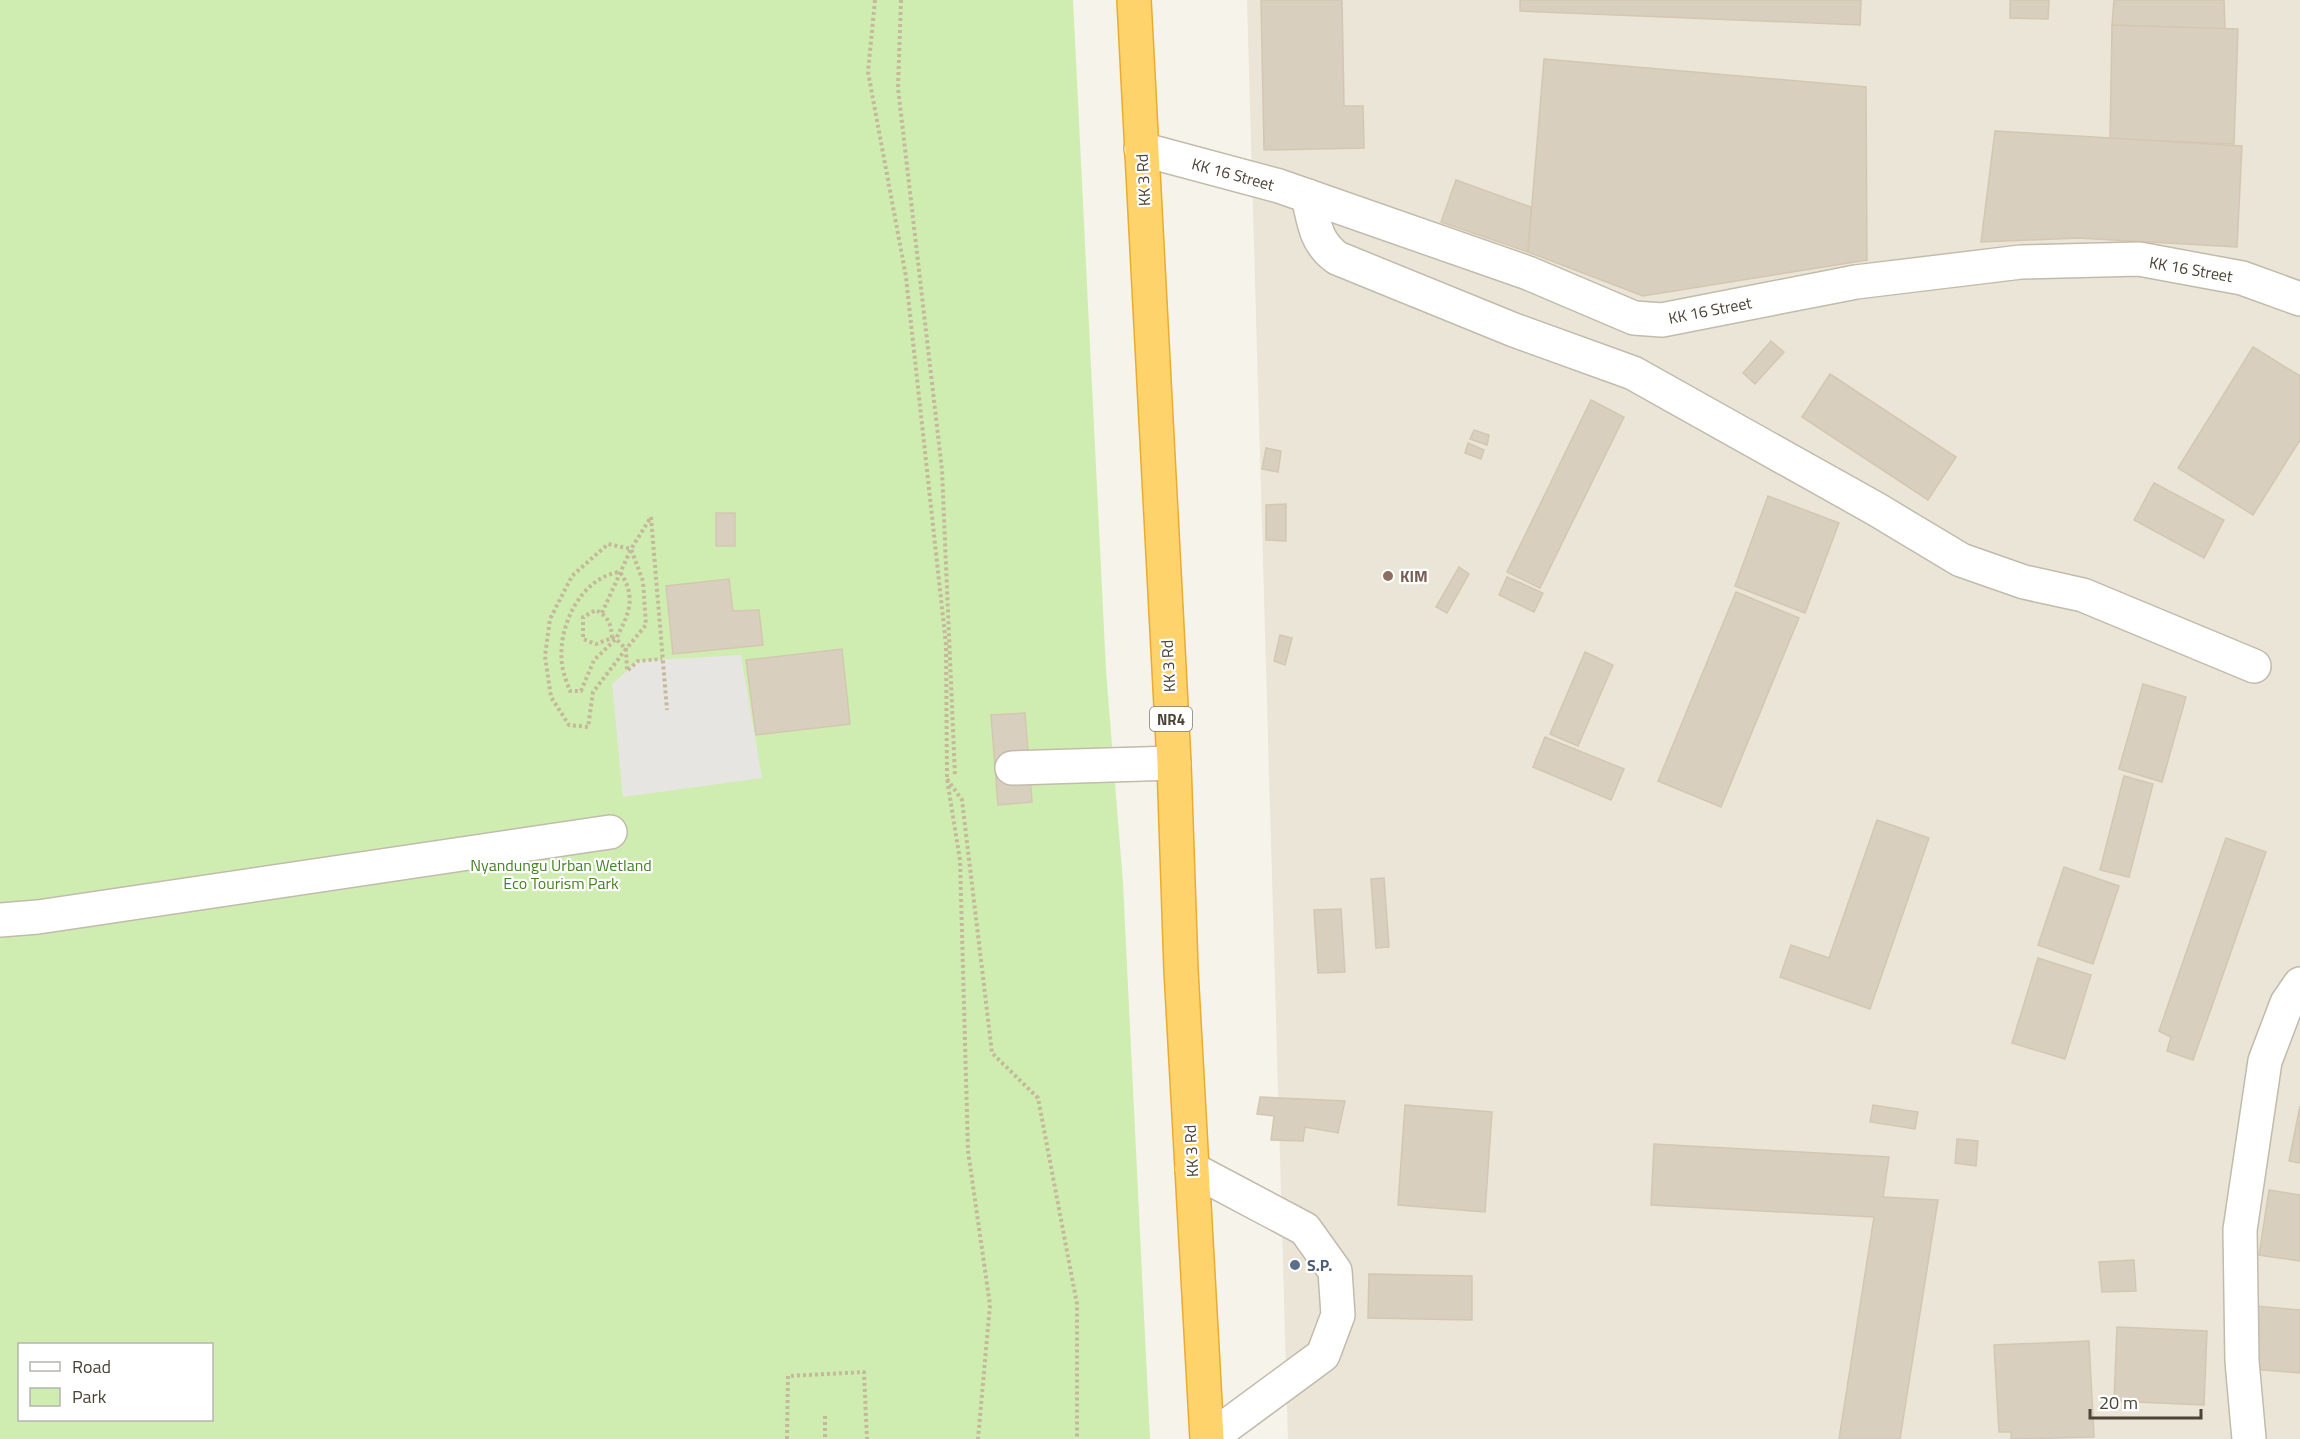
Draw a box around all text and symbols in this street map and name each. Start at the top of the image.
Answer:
street label: KK 16 Street [1189,151,1277,197]
street label: KK 3 Rd [1130,153,1156,207]
street label: KK 16 Street [2147,250,2235,288]
street label: KK 16 Street [1666,290,1754,330]
place label: KIM [1400,564,1428,588]
marker: KIM [1381,569,1395,583]
street label: KK 3 Rd [1155,639,1181,693]
road number: NR4 [1150,707,1192,731]
park label: Nyandungu Urban Wetland Eco Tourism Park [470,853,652,895]
street label: KK 3 Rd [1178,1124,1204,1178]
place label: S.P. [1307,1253,1332,1277]
marker: S.P. [1288,1258,1302,1272]
legend [18,1343,213,1421]
text: Road [72,1353,111,1380]
scale bar [2090,1382,2201,1420]
text: Park [72,1383,107,1410]
text: 20 m [2099,1389,2138,1416]

